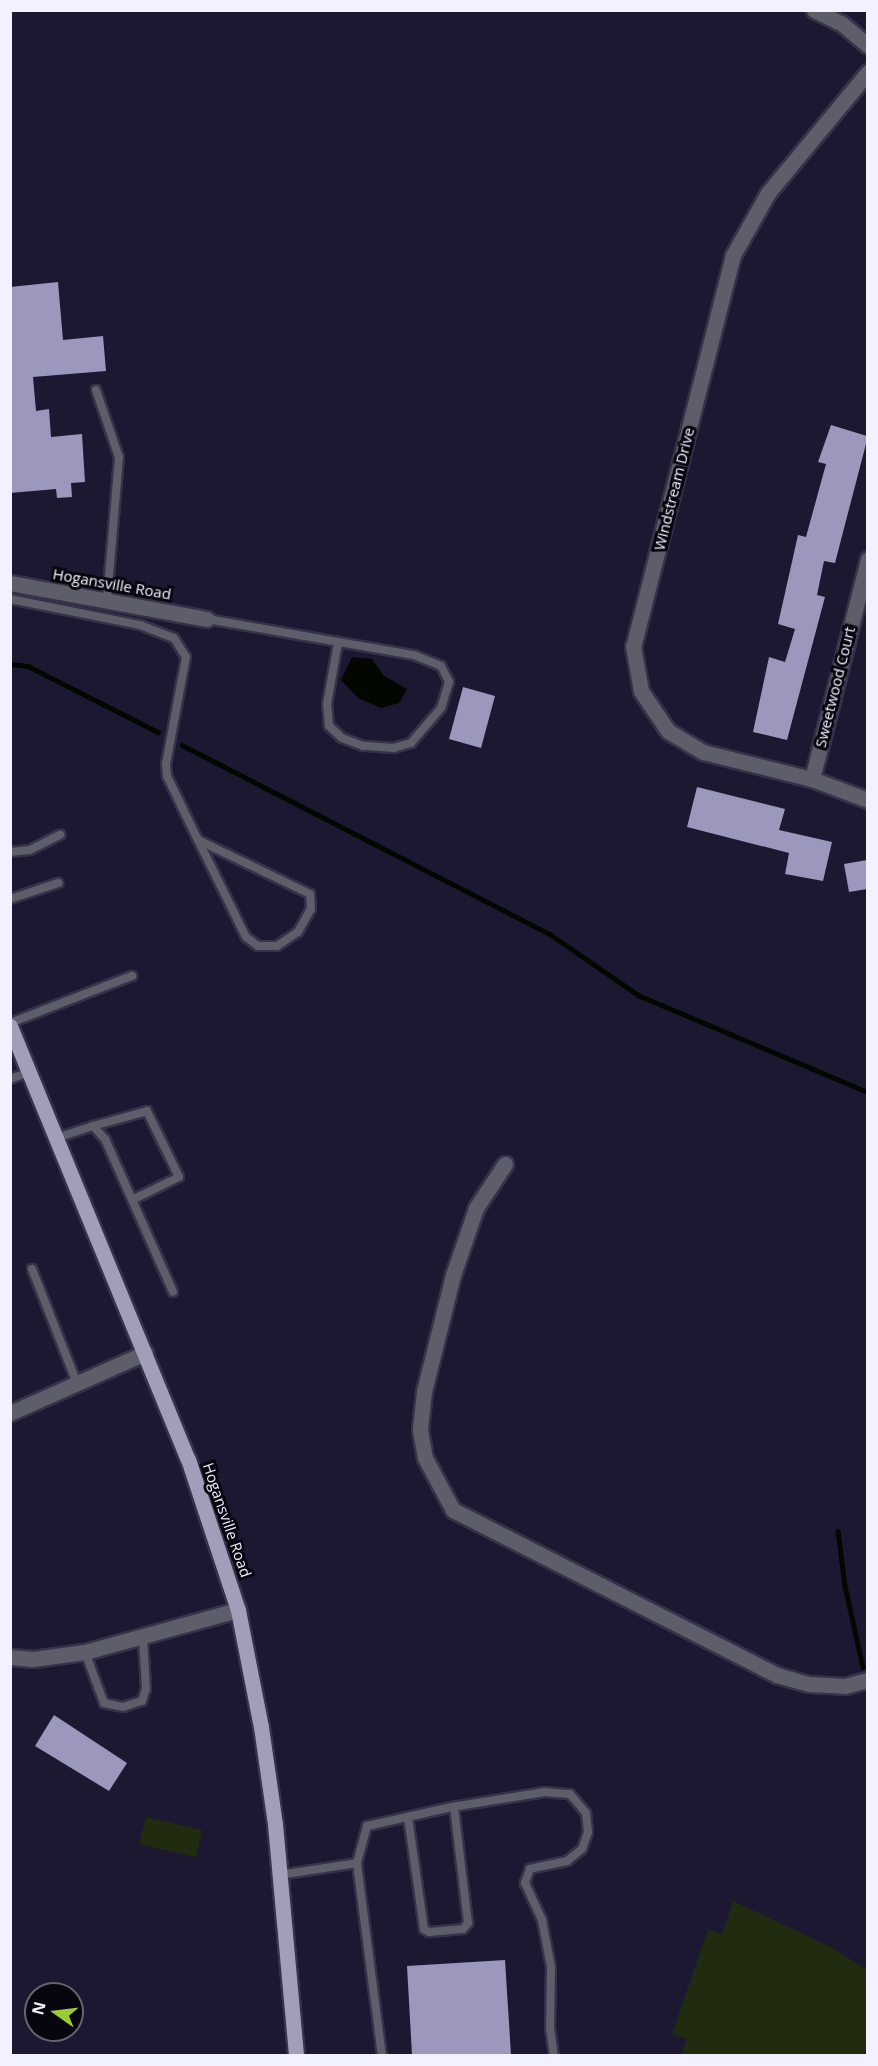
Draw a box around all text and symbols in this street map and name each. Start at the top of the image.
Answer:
street label: Windstream Drive [650,426,698,552]
street label: Hogansville Road [51,565,173,603]
street label: Sweetwood Court [811,625,859,749]
street label: Hogansville Road [199,1460,255,1580]
north arrow [24,1982,84,2042]
text: N [26,1999,51,2017]

